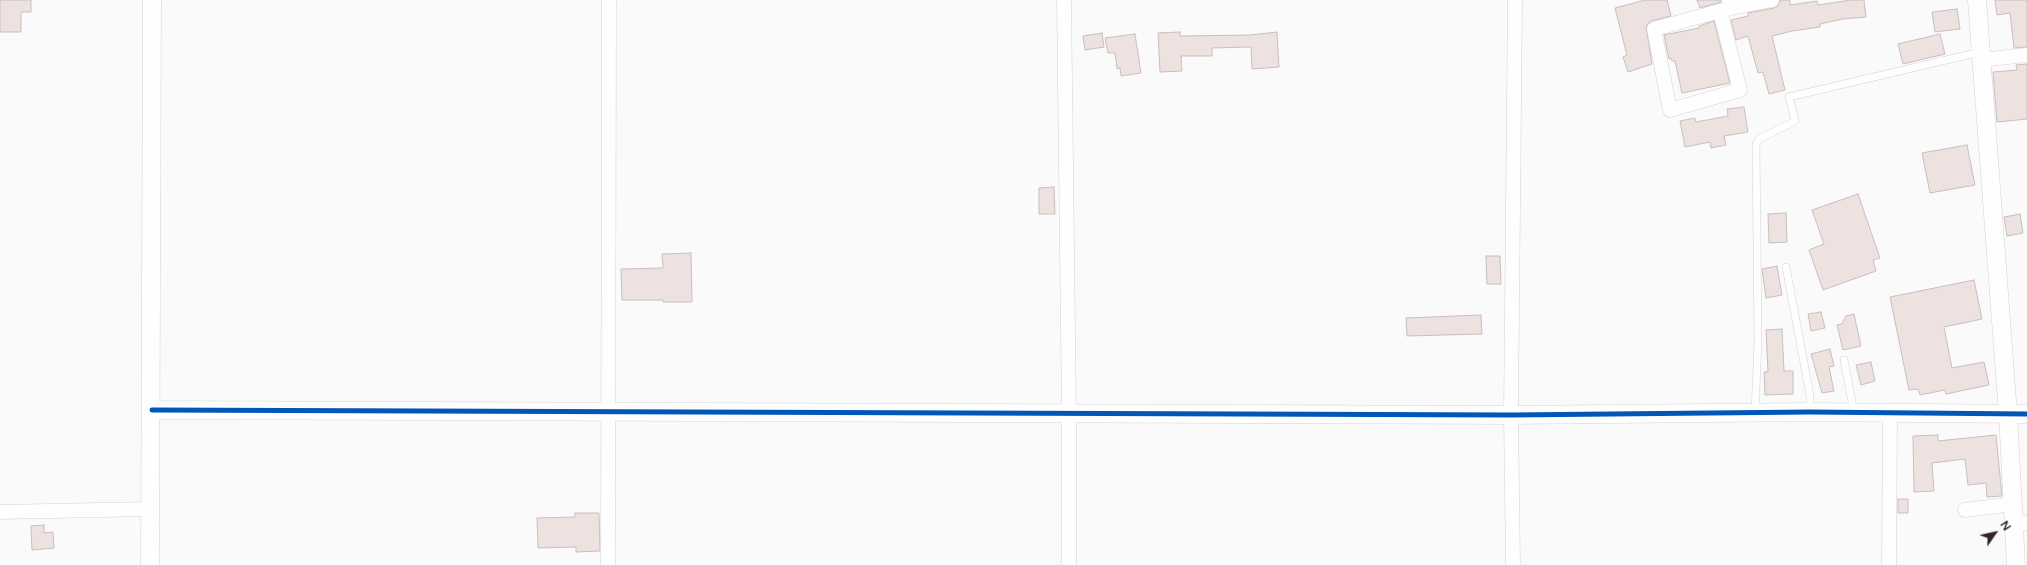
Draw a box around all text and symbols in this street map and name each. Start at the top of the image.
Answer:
north arrow [1975,513,2015,553]
text: N [1998,519,2013,533]

